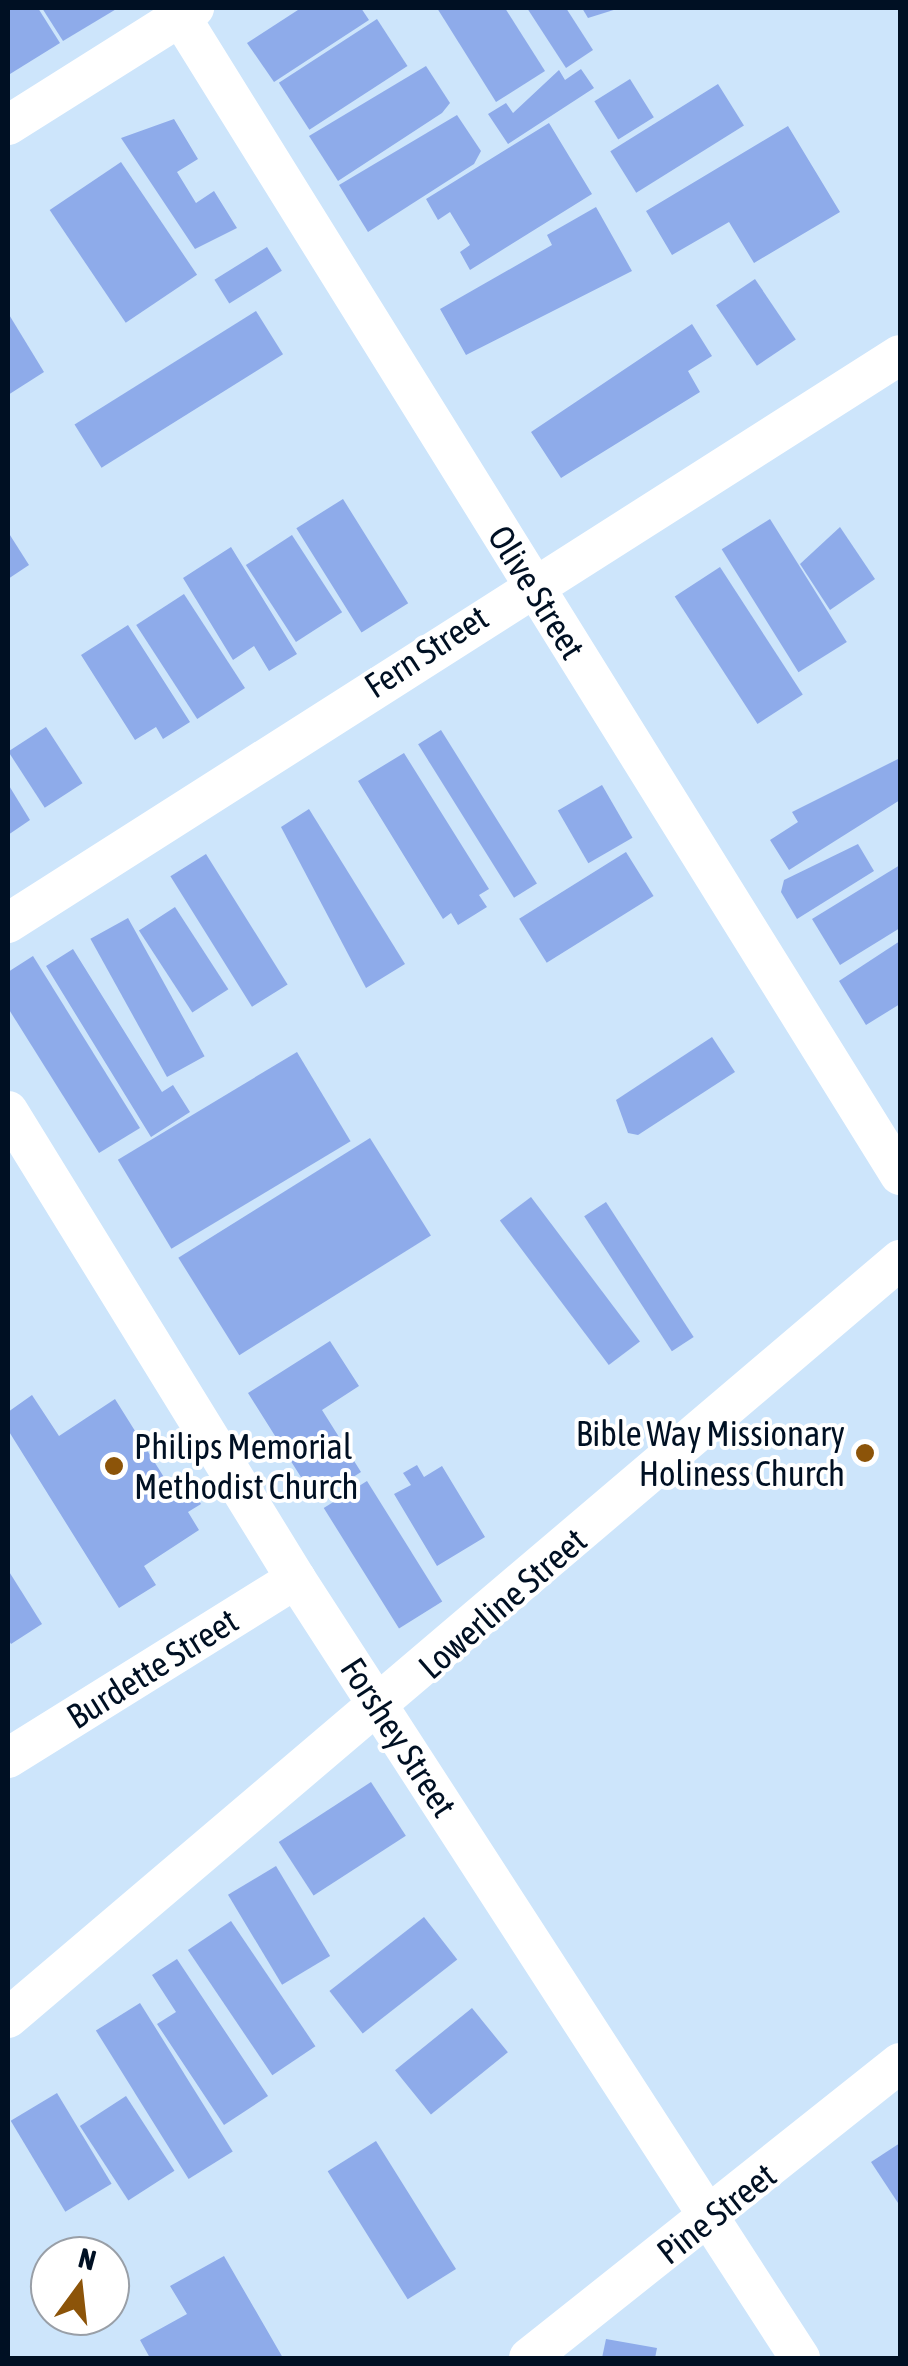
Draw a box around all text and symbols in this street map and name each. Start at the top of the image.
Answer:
street label: Olive Street [480,518,594,666]
street label: Fern Street [357,596,495,706]
place label: Bible Way Missionary Holiness Church [576,1412,845,1494]
place label: Philips Memorial Methodist Church [134,1425,359,1507]
marker: Bible Way Missionary Holiness Church [854,1442,876,1464]
marker: Philips Memorial Methodist Church [103,1455,125,1477]
street label: Lowerline Street [410,1519,594,1687]
street label: Burdette Street [59,1599,245,1737]
street label: Forshey Street [332,1650,466,1824]
street label: Pine Street [648,2154,784,2272]
north arrow [30,2236,130,2336]
text: N [75,2241,99,2277]

